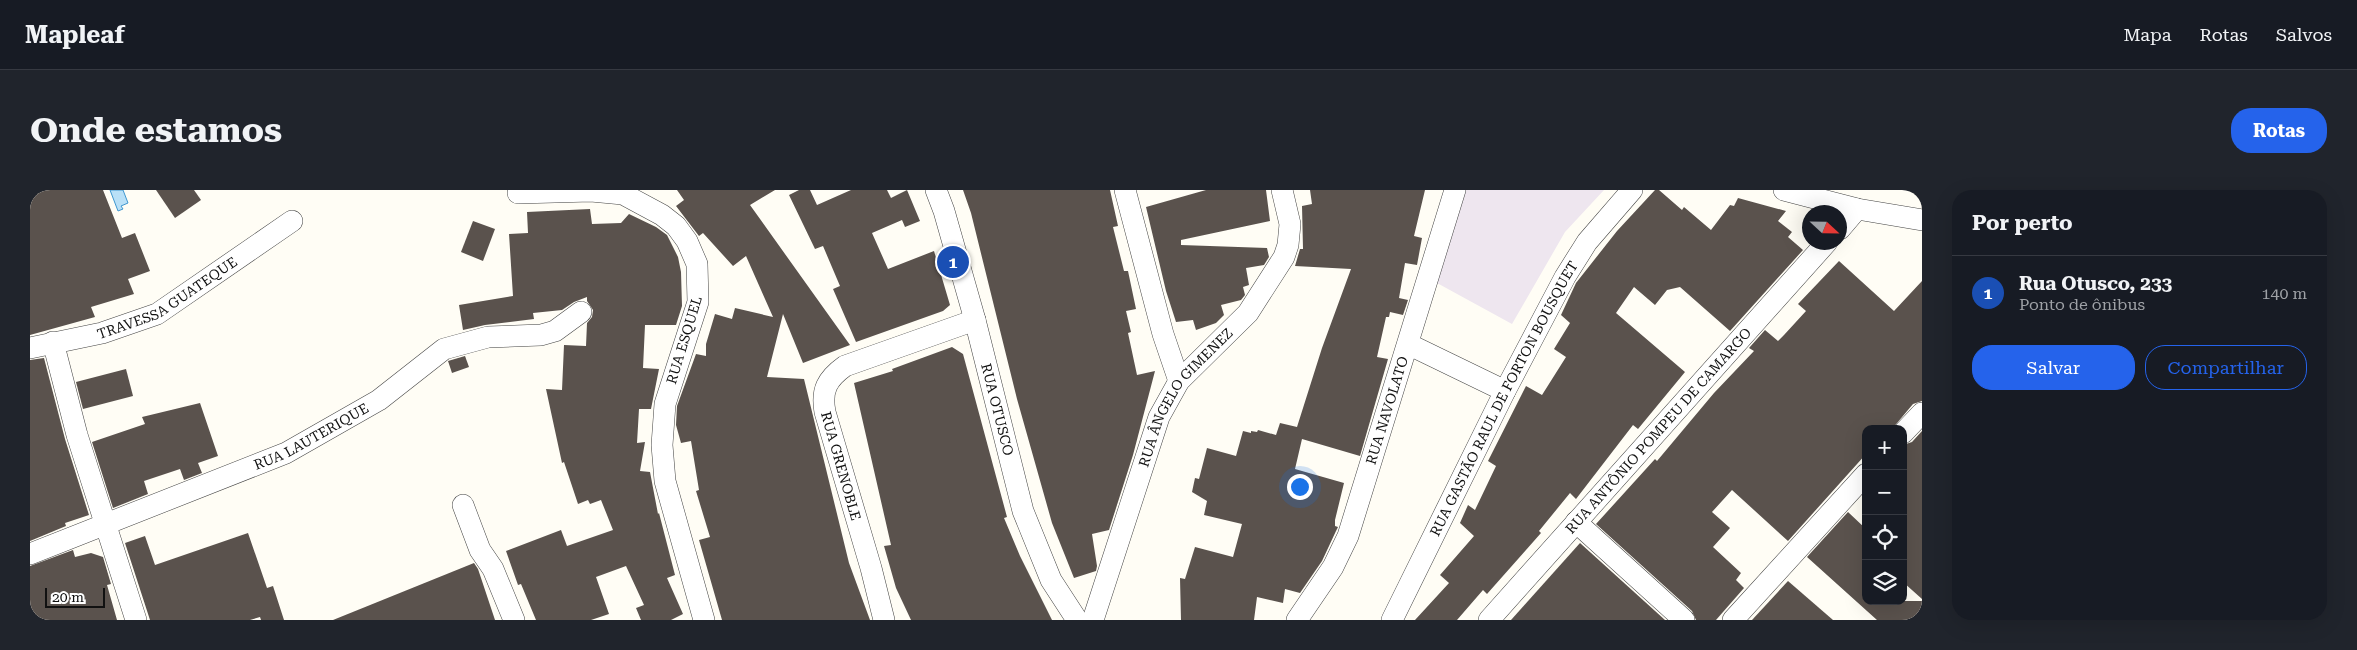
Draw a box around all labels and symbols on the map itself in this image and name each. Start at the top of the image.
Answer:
north arrow [1802,205,1847,250]
pin: 1 [937,243,969,281]
street label: TRAVESSA GUATEQUE [95,253,240,342]
street label: RUA GASTÃO RAUL DE FORTON BOUSQUET [1427,258,1581,539]
street label: RUA ESQUEL [663,294,705,386]
street label: RUA ÂNGELO GIMENEZ [1135,325,1236,469]
street label: RUA ANTÔNIO POMPEU DE CAMARGO [1562,325,1754,537]
street label: RUA NAVOLATO [1363,354,1411,466]
street label: RUA OTUSCO [978,362,1017,457]
street label: RUA LAUTERIQUE [251,400,371,473]
street label: RUA GRENOBLE [818,410,864,522]
your location [1287,474,1313,500]
scale bar [45,585,105,608]

